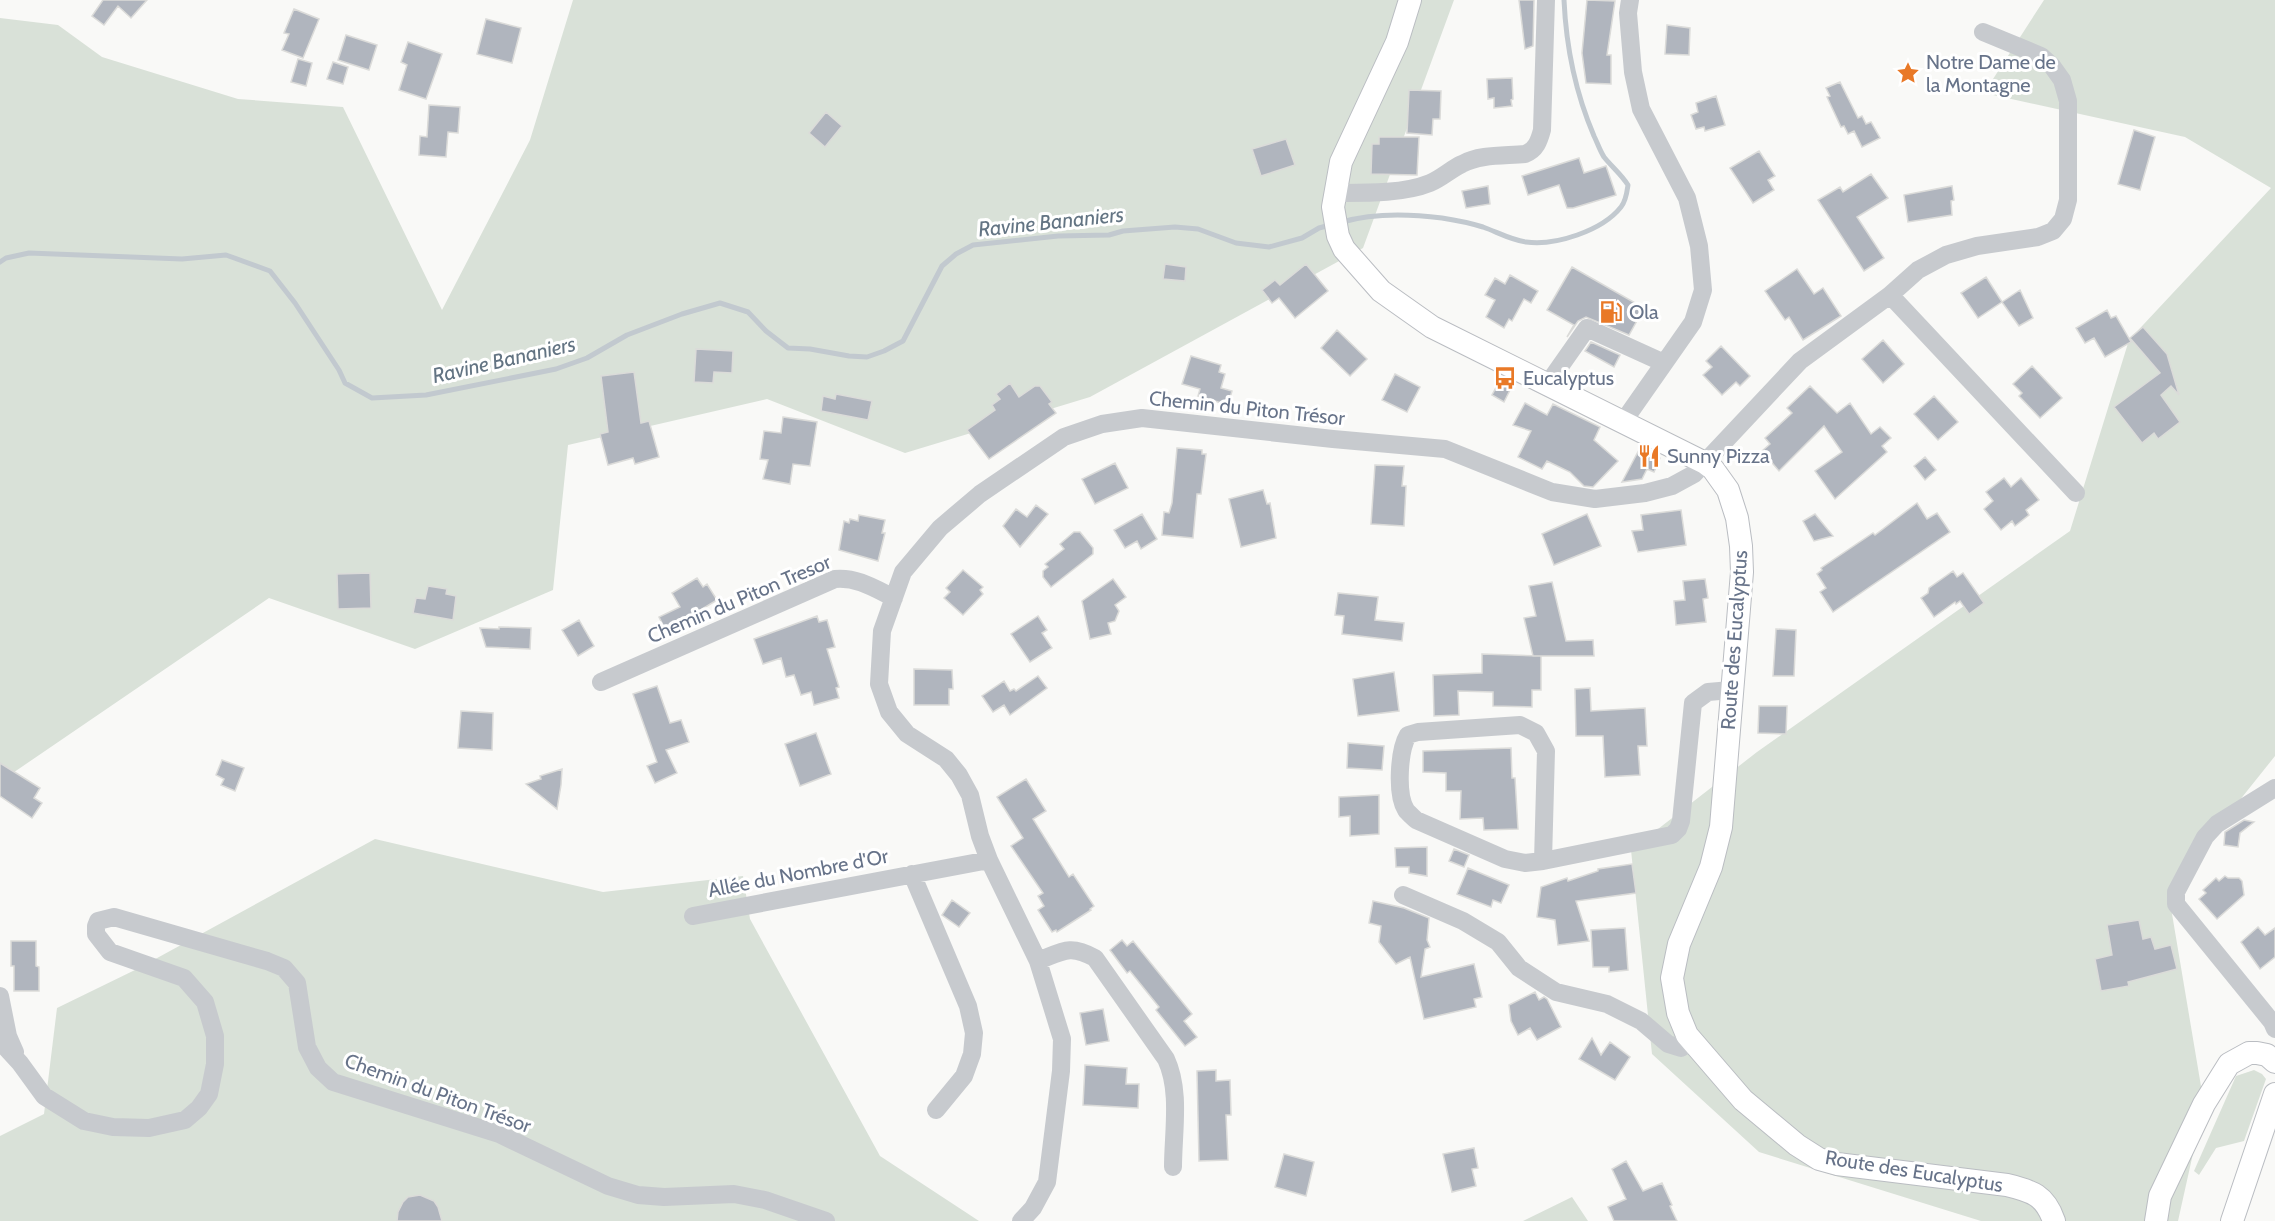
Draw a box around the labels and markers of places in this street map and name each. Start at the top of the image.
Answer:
place label: Notre Dame de la Montagne [1926,50,2056,97]
place icon: Notre Dame de la Montagne [1895,60,1921,86]
fuel station icon: Ola [1598,299,1624,325]
place label: Ola [1629,300,1659,324]
bus stop icon: Eucalyptus [1492,365,1518,391]
place label: Eucalyptus [1523,366,1614,390]
restaurant icon: Sunny Pizza [1636,443,1662,469]
place label: Sunny Pizza [1667,444,1770,468]

